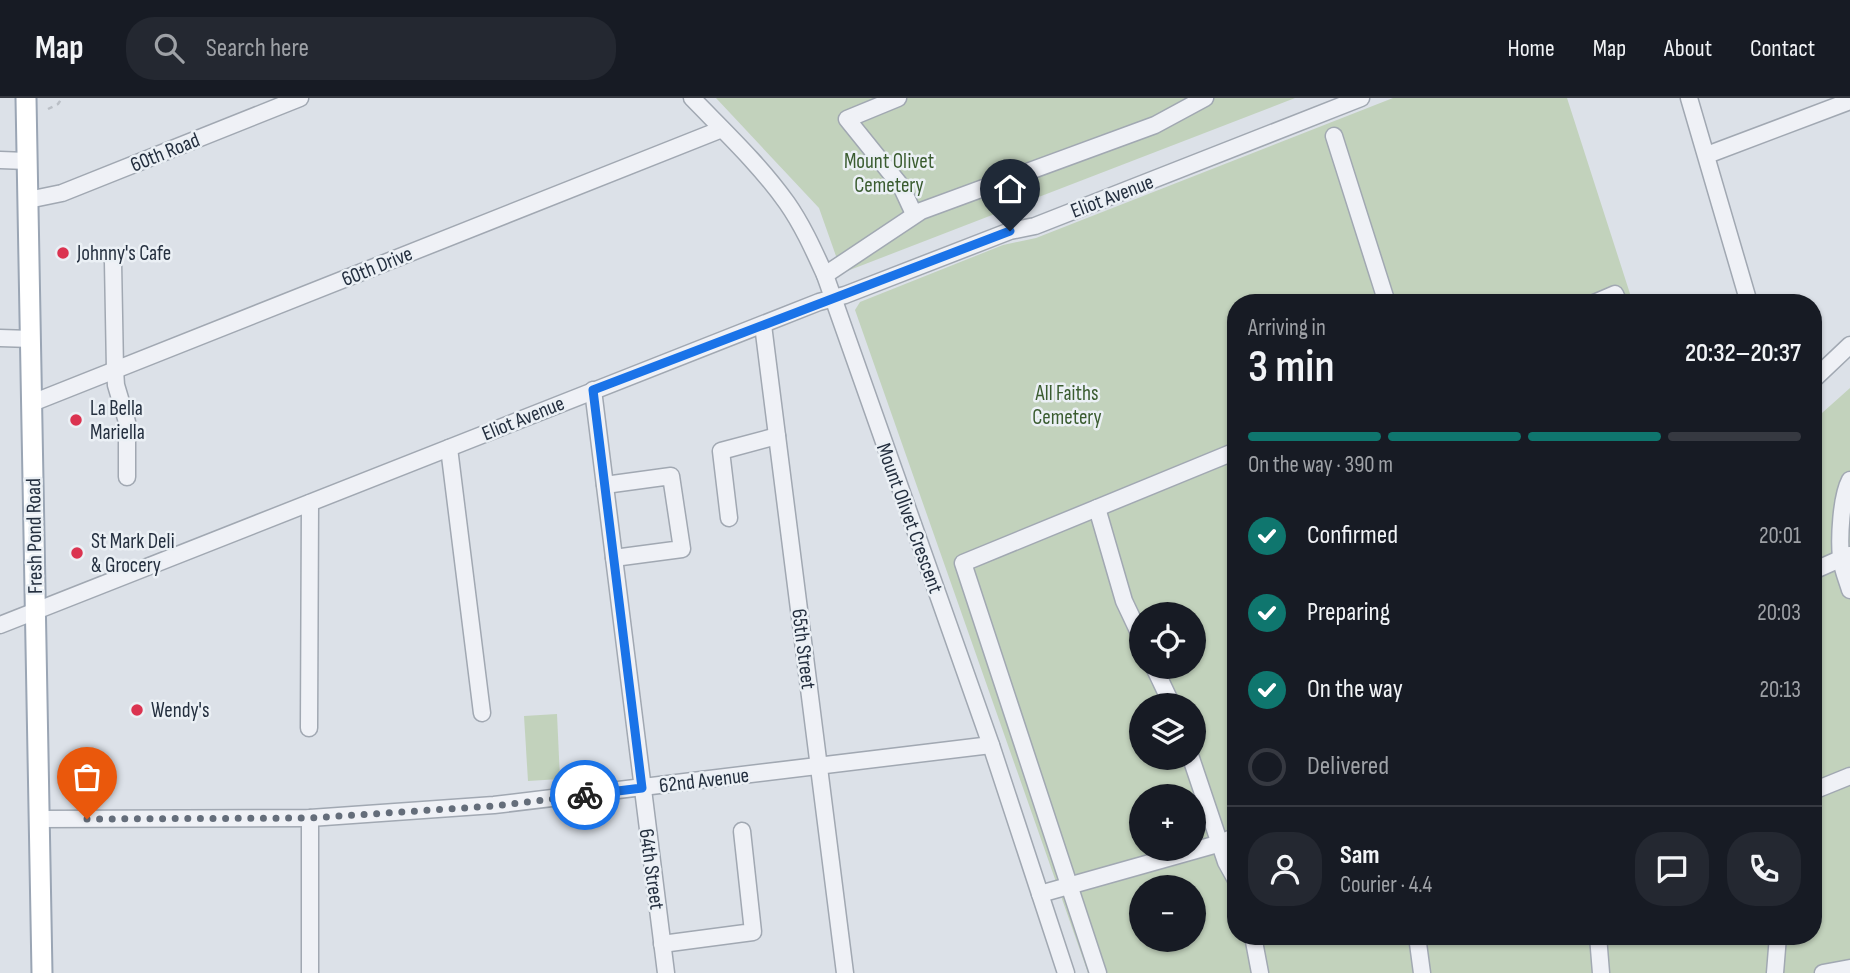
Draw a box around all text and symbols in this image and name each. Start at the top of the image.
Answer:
search box [126,17,616,80]
text: Map [35,28,84,68]
icon: search [150,29,188,67]
text: Search here [206,33,309,64]
text: Home [1507,34,1555,63]
text: Map [1593,34,1626,63]
text: About [1664,34,1712,63]
text: Contact [1750,34,1815,63]
street label: 60th Road [127,127,203,178]
park label: Mount Olivet Cemetery [844,149,934,198]
pin [980,159,1040,231]
street label: Eliot Avenue [1067,169,1157,224]
icon: home [991,170,1029,208]
place label: Johnny's Cafe [76,241,171,266]
street label: 60th Drive [338,241,416,292]
marker: Johnny's Cafe [55,245,71,261]
text: Arriving in [1248,314,1326,342]
text: 20:32–20:37 [1685,338,1801,369]
text: 3 min [1248,340,1335,395]
park label: All Faiths Cemetery [1032,381,1102,430]
street label: Eliot Avenue [478,391,568,446]
place label: La Bella Mariella [90,396,145,445]
marker: La Bella Mariella [68,412,84,428]
street label: Mount Olivet Crescent [871,440,948,596]
text: On the way · 390 m [1248,451,1393,479]
street label: Fresh Pond Road [21,478,48,594]
icon: check [1248,517,1286,555]
text: Confirmed [1307,520,1398,551]
text: 20:01 [1759,522,1801,550]
place label: St Mark Deli & Grocery [91,529,175,578]
marker: St Mark Deli & Grocery [69,545,85,561]
icon: check [1248,594,1286,632]
text: Preparing [1307,597,1390,628]
text: 20:03 [1757,599,1801,627]
map controls [1129,602,1206,952]
button: locate [1129,602,1206,679]
street label: 65th Street [786,608,821,691]
icon: check [1248,671,1286,709]
text: On the way [1307,674,1403,705]
text: 20:13 [1760,676,1801,704]
button: layers [1129,693,1206,770]
place label: Wendy's [151,698,209,723]
marker: Wendy's [129,702,145,718]
pin [57,747,117,819]
text: Delivered [1307,751,1389,782]
icon: bag [68,758,106,796]
courier [550,760,620,830]
street label: 62nd Avenue [658,763,750,798]
icon: bike [566,776,604,814]
button: + [1129,784,1206,861]
street label: 64th Street [633,827,670,911]
button: person [1248,832,1322,906]
button: chat [1635,832,1709,906]
button: phone [1727,832,1801,906]
text: Sam [1340,840,1380,871]
text: Courier · 4.4 [1340,871,1432,899]
button: − [1129,875,1206,952]

